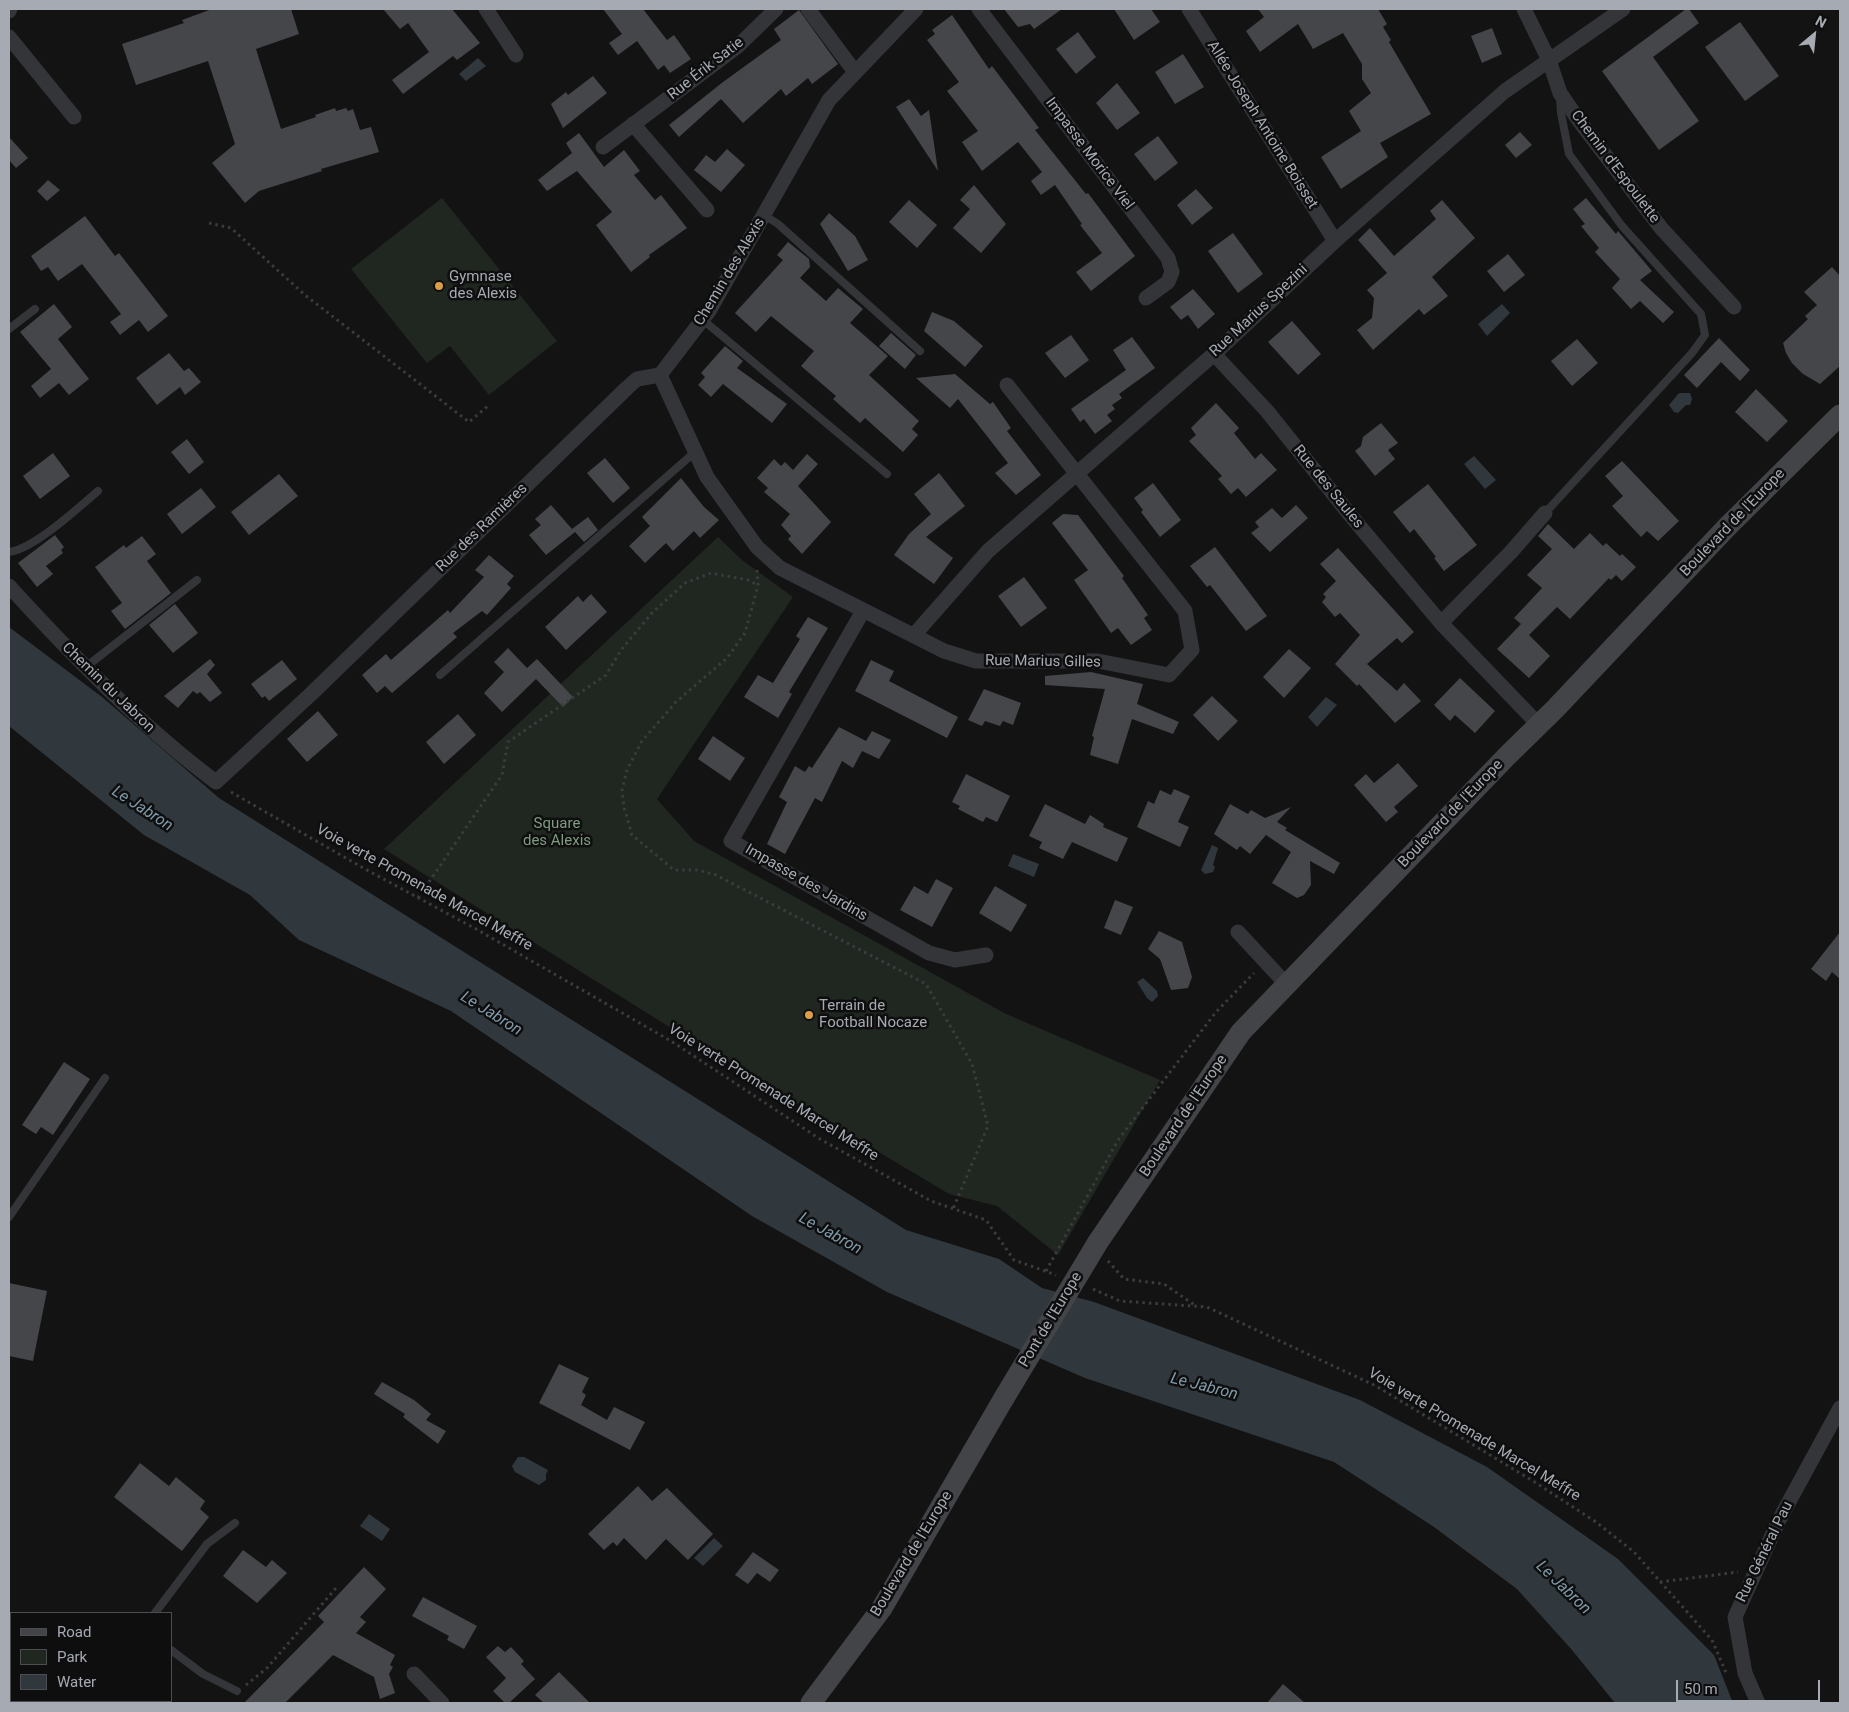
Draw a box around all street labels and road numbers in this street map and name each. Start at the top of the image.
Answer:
street label: Rue Érik Satie [664,34,748,104]
street label: Allée Joseph Antoine Boisset [1203,38,1321,212]
street label: Impasse Morice Viel [1041,94,1137,214]
street label: Chemin d'Espoulette [1567,107,1663,227]
street label: Chemin des Alexis [691,215,769,329]
street label: Rue Marius Spezini [1206,261,1312,361]
street label: Rue des Saules [1289,442,1367,532]
street label: Boulevard de l'Europe [1677,465,1789,581]
street label: Rue des Ramières [433,480,531,576]
street label: Chemin du Jabron [58,639,158,737]
street label: Rue Marius Gilles [985,652,1101,672]
street label: Boulevard de l'Europe [1395,756,1507,872]
street label: Voie verte Promenade Marcel Meffre [313,821,535,955]
street label: Impasse des Jardins [742,841,870,925]
street label: Voie verte Promenade Marcel Meffre [664,1021,882,1165]
street label: Boulevard de l'Europe [1137,1052,1231,1180]
street label: Pont de l'Europe [1016,1269,1086,1371]
street label: Voie verte Promenade Marcel Meffre [1365,1364,1583,1506]
street label: Boulevard de l'Europe [867,1488,957,1620]
street label: Rue Général Pau [1733,1499,1797,1605]

